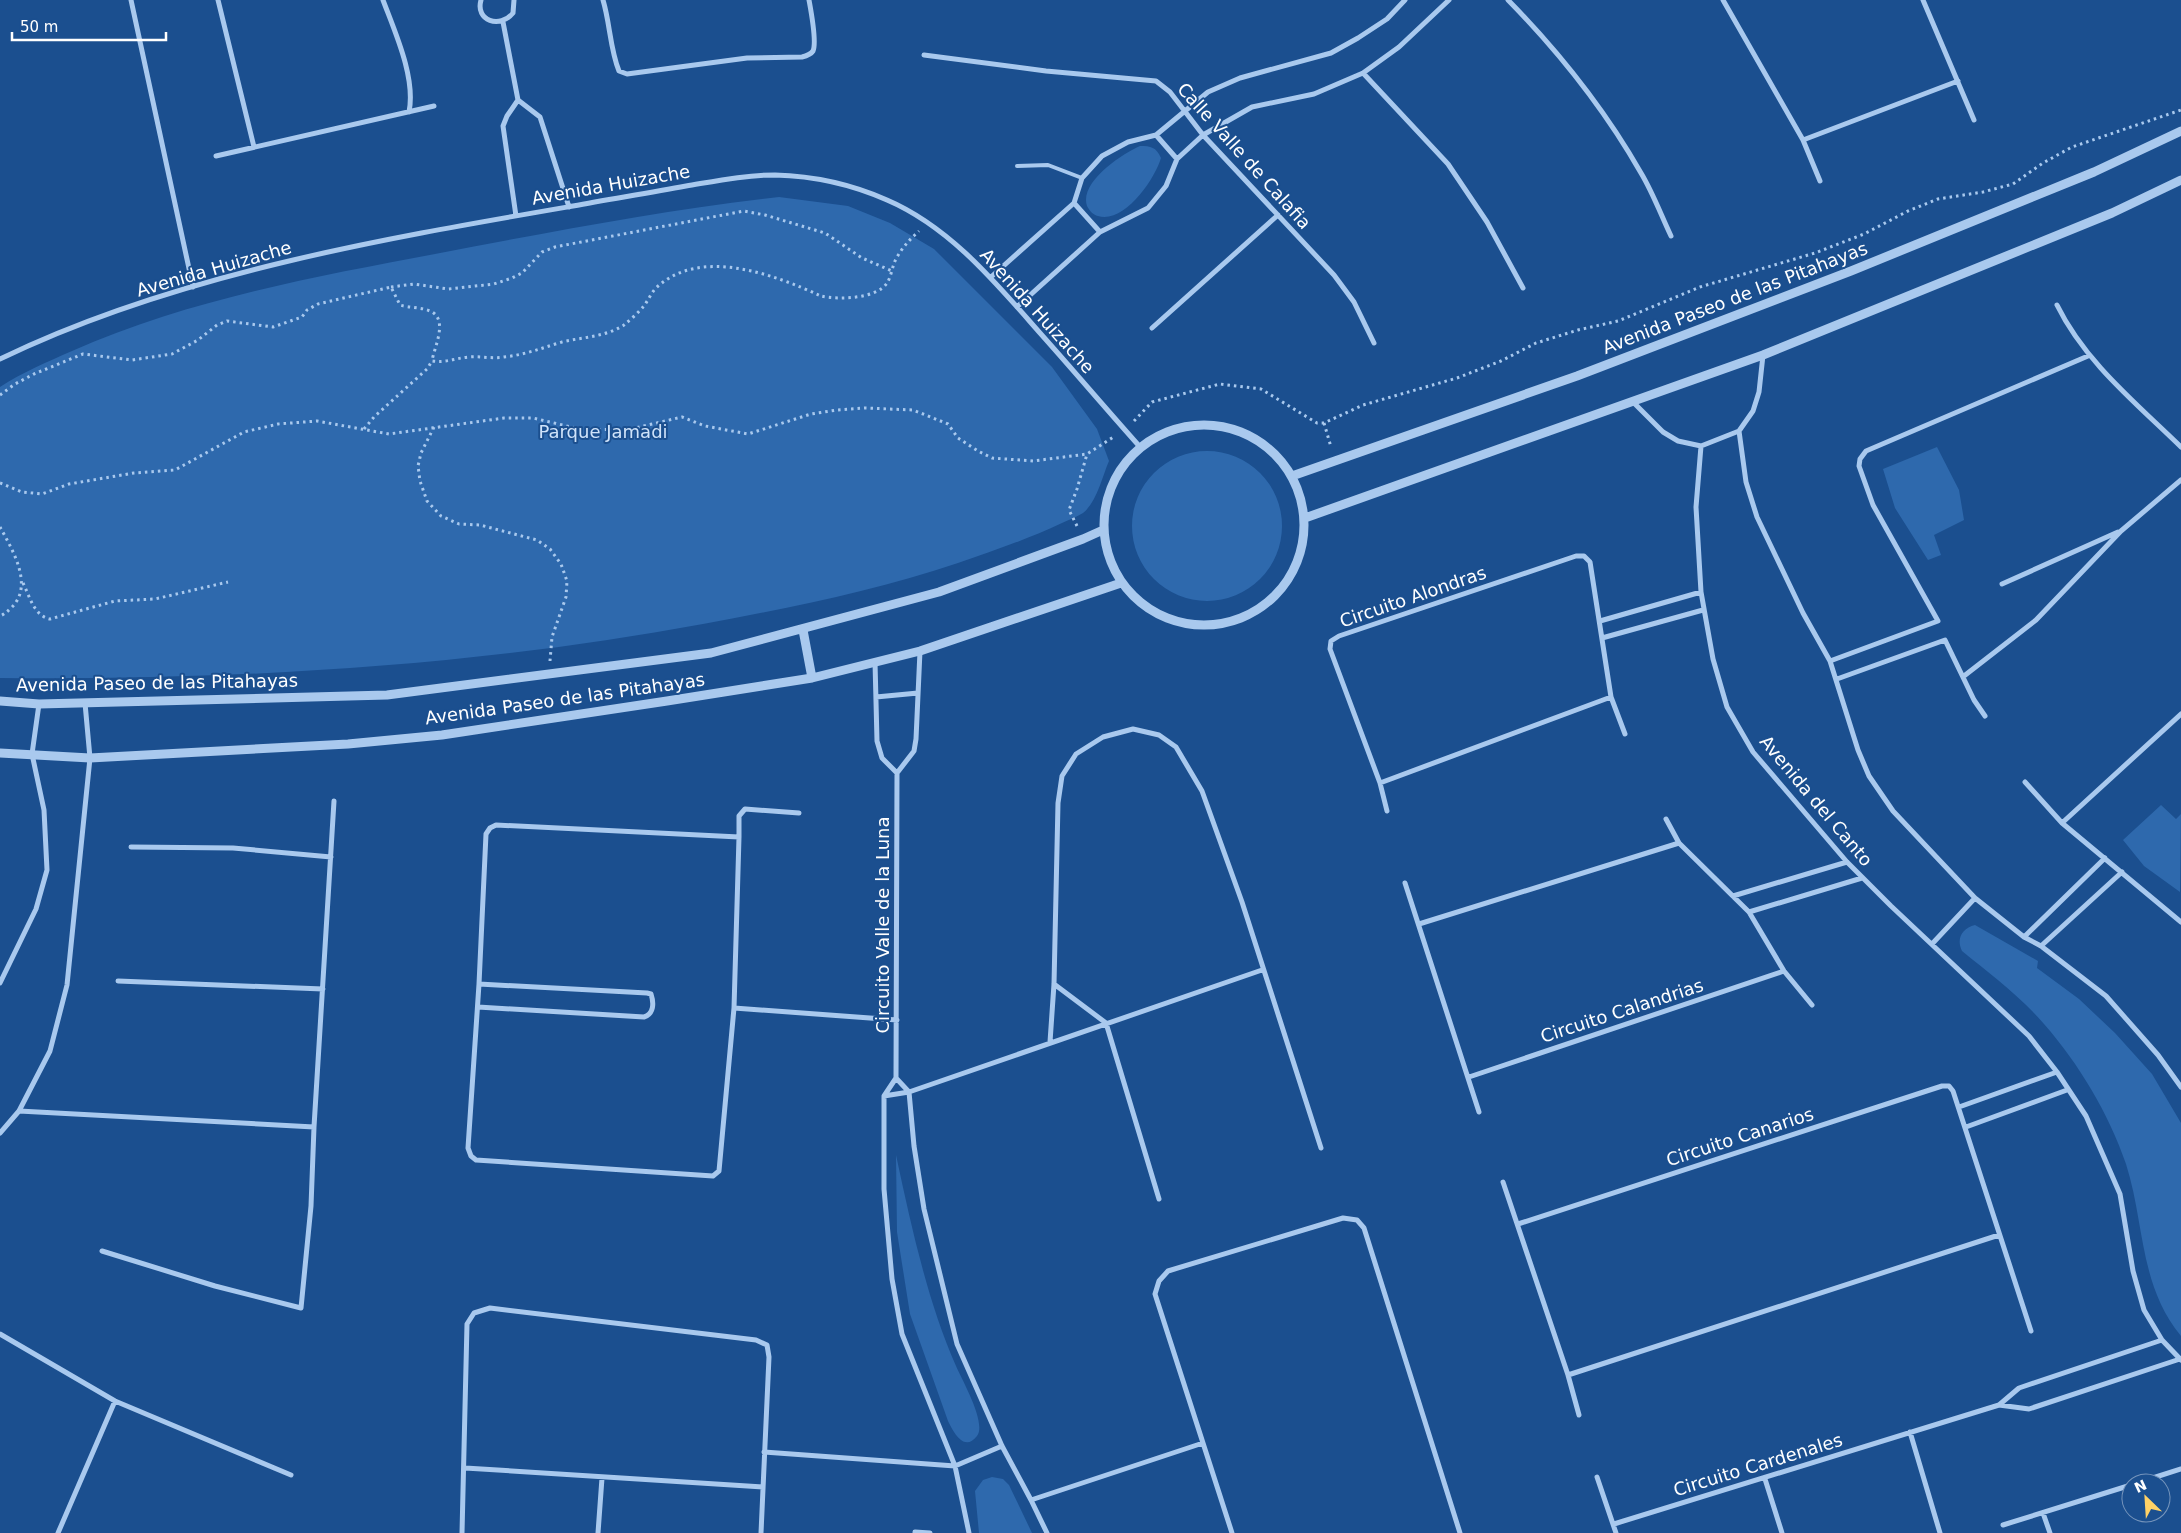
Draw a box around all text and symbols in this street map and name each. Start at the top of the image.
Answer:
scale bar [12,10,166,42]
text: 50 m [20,18,58,36]
street label: Calle Valle de Calafia [1173,78,1316,233]
street label: Avenida Huizache [530,160,692,209]
street label: Avenida Huizache [134,236,294,301]
street label: Avenida Paseo de las Pitahayas [1599,237,1870,358]
street label: Avenida Huizache [976,244,1099,377]
park label: Parque Jamadi [538,421,668,442]
street label: Circuito Alondras [1337,562,1489,631]
street label: Avenida Paseo de las Pitahayas [424,668,706,729]
street label: Avenida Paseo de las Pitahayas [16,670,298,695]
street label: Avenida del Canto [1756,731,1877,870]
street label: Circuito Valle de la Luna [872,817,893,1033]
street label: Circuito Calandrias [1538,974,1706,1047]
street label: Circuito Canarios [1664,1103,1816,1170]
street label: Circuito Cardenales [1671,1429,1845,1500]
north arrow [2121,1473,2171,1523]
text: N [2132,1476,2149,1496]

